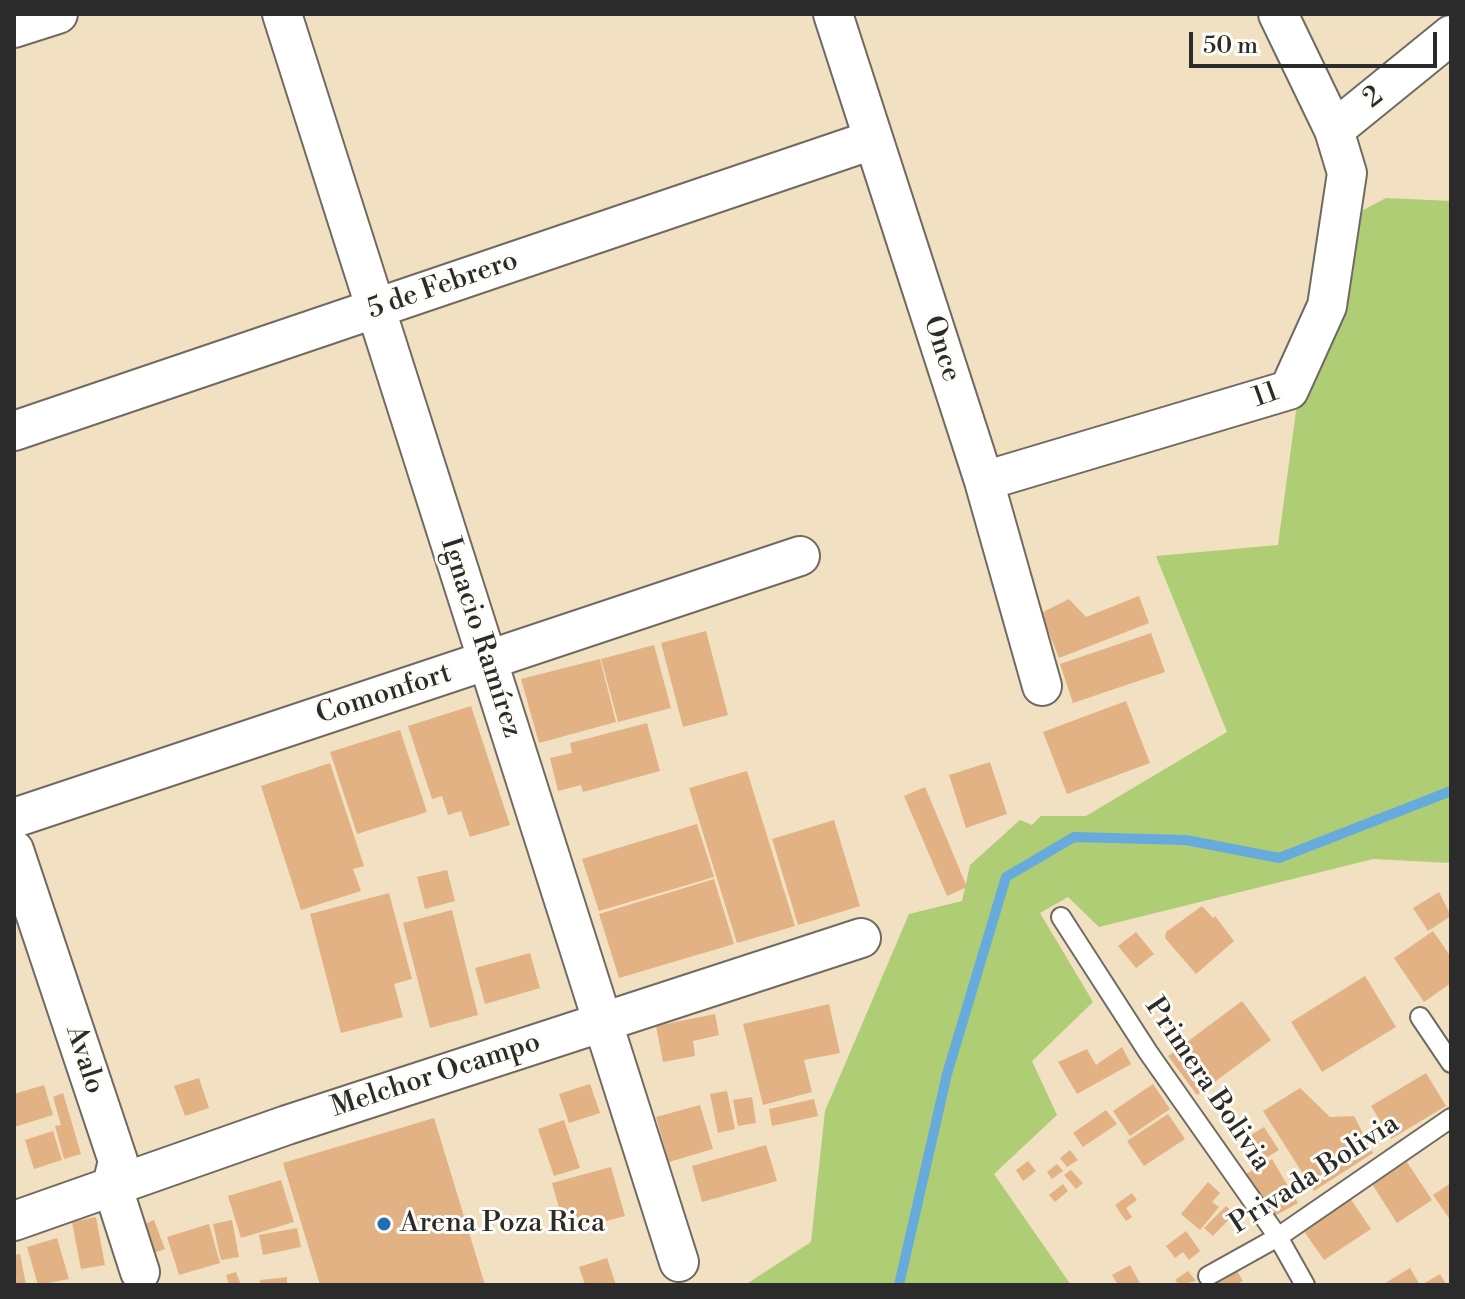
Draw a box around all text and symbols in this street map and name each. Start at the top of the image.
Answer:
scale bar [1193,16,1441,66]
text: 50 m [1203,31,1258,61]
street label: 2 [1357,80,1391,116]
street label: 5 de Febrero [363,245,523,327]
street label: Once [915,312,967,386]
street label: 11 [1248,376,1284,416]
street label: Ignacio Ramírez [432,534,528,742]
street label: Comonfort [312,657,456,733]
street label: Primera Bolivia [1137,992,1277,1178]
street label: Avalo [57,1022,111,1098]
street label: Melchor Ocampo [327,1026,545,1126]
street label: Privada Bolivia [1224,1108,1406,1242]
place label: Arena Poza Rica [400,1207,605,1241]
marker: Arena Poza Rica [375,1215,393,1233]

